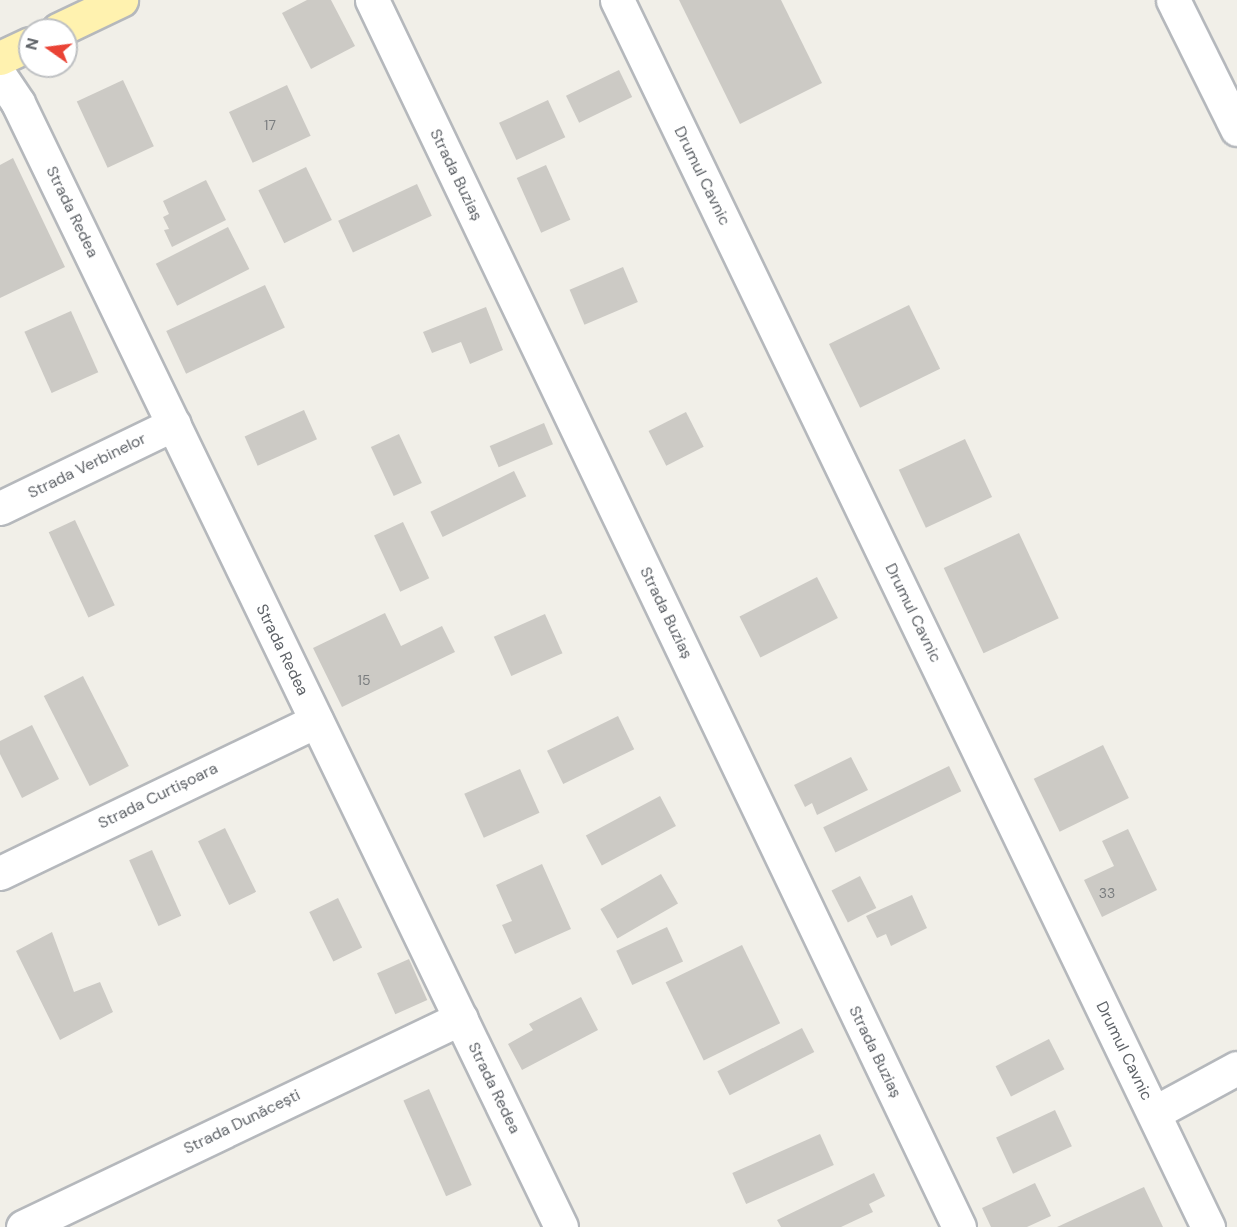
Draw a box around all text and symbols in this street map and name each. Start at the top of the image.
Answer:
north arrow [18,18,78,78]
text: N [20,36,44,52]
house number: 17 [264,117,276,133]
street label: Drumul Cavnic [670,123,734,229]
street label: Strada Buziaș [425,126,487,224]
street label: Strada Redea [42,163,102,261]
street label: Strada Verbinelor [25,429,149,503]
street label: Drumul Cavnic [881,560,945,666]
street label: Strada Buziaș [635,564,697,662]
street label: Strada Redea [252,601,312,699]
house number: 15 [358,672,370,688]
street label: Strada Curtișoara [95,759,221,833]
house number: 33 [1099,885,1115,901]
street label: Drumul Cavnic [1092,998,1156,1104]
street label: Strada Buziaș [844,1003,906,1101]
street label: Strada Redea [464,1039,524,1137]
street label: Strada Dunăcești [181,1085,303,1159]

